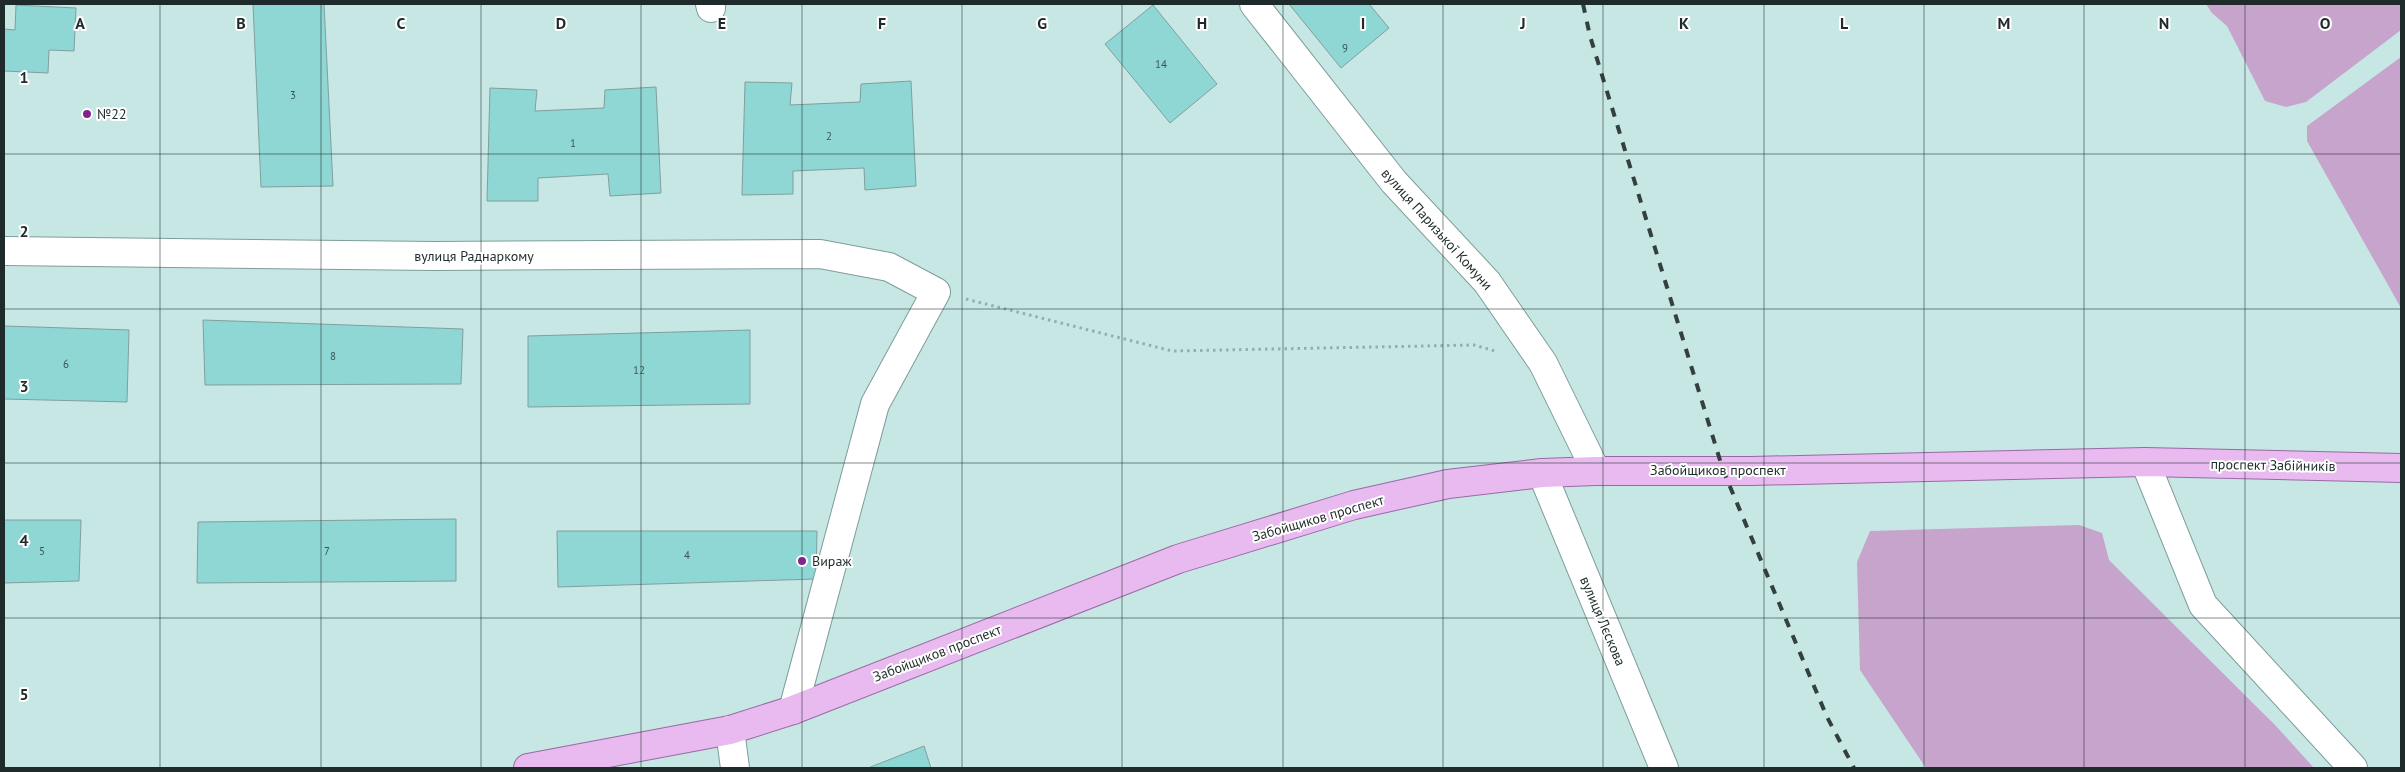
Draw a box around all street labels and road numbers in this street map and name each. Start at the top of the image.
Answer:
street label: вулиця Паризької Комуни [1378,164,1496,294]
street label: вулиця Раднаркому [414,247,534,265]
street label: проспект Забійників [2210,455,2336,475]
street label: Забойщиков проспект [1650,461,1786,479]
street label: Забойщиков проспект [1250,491,1386,545]
street label: вулиця Лєскова [1576,574,1630,669]
street label: Забойщиков проспект [870,620,1004,686]

